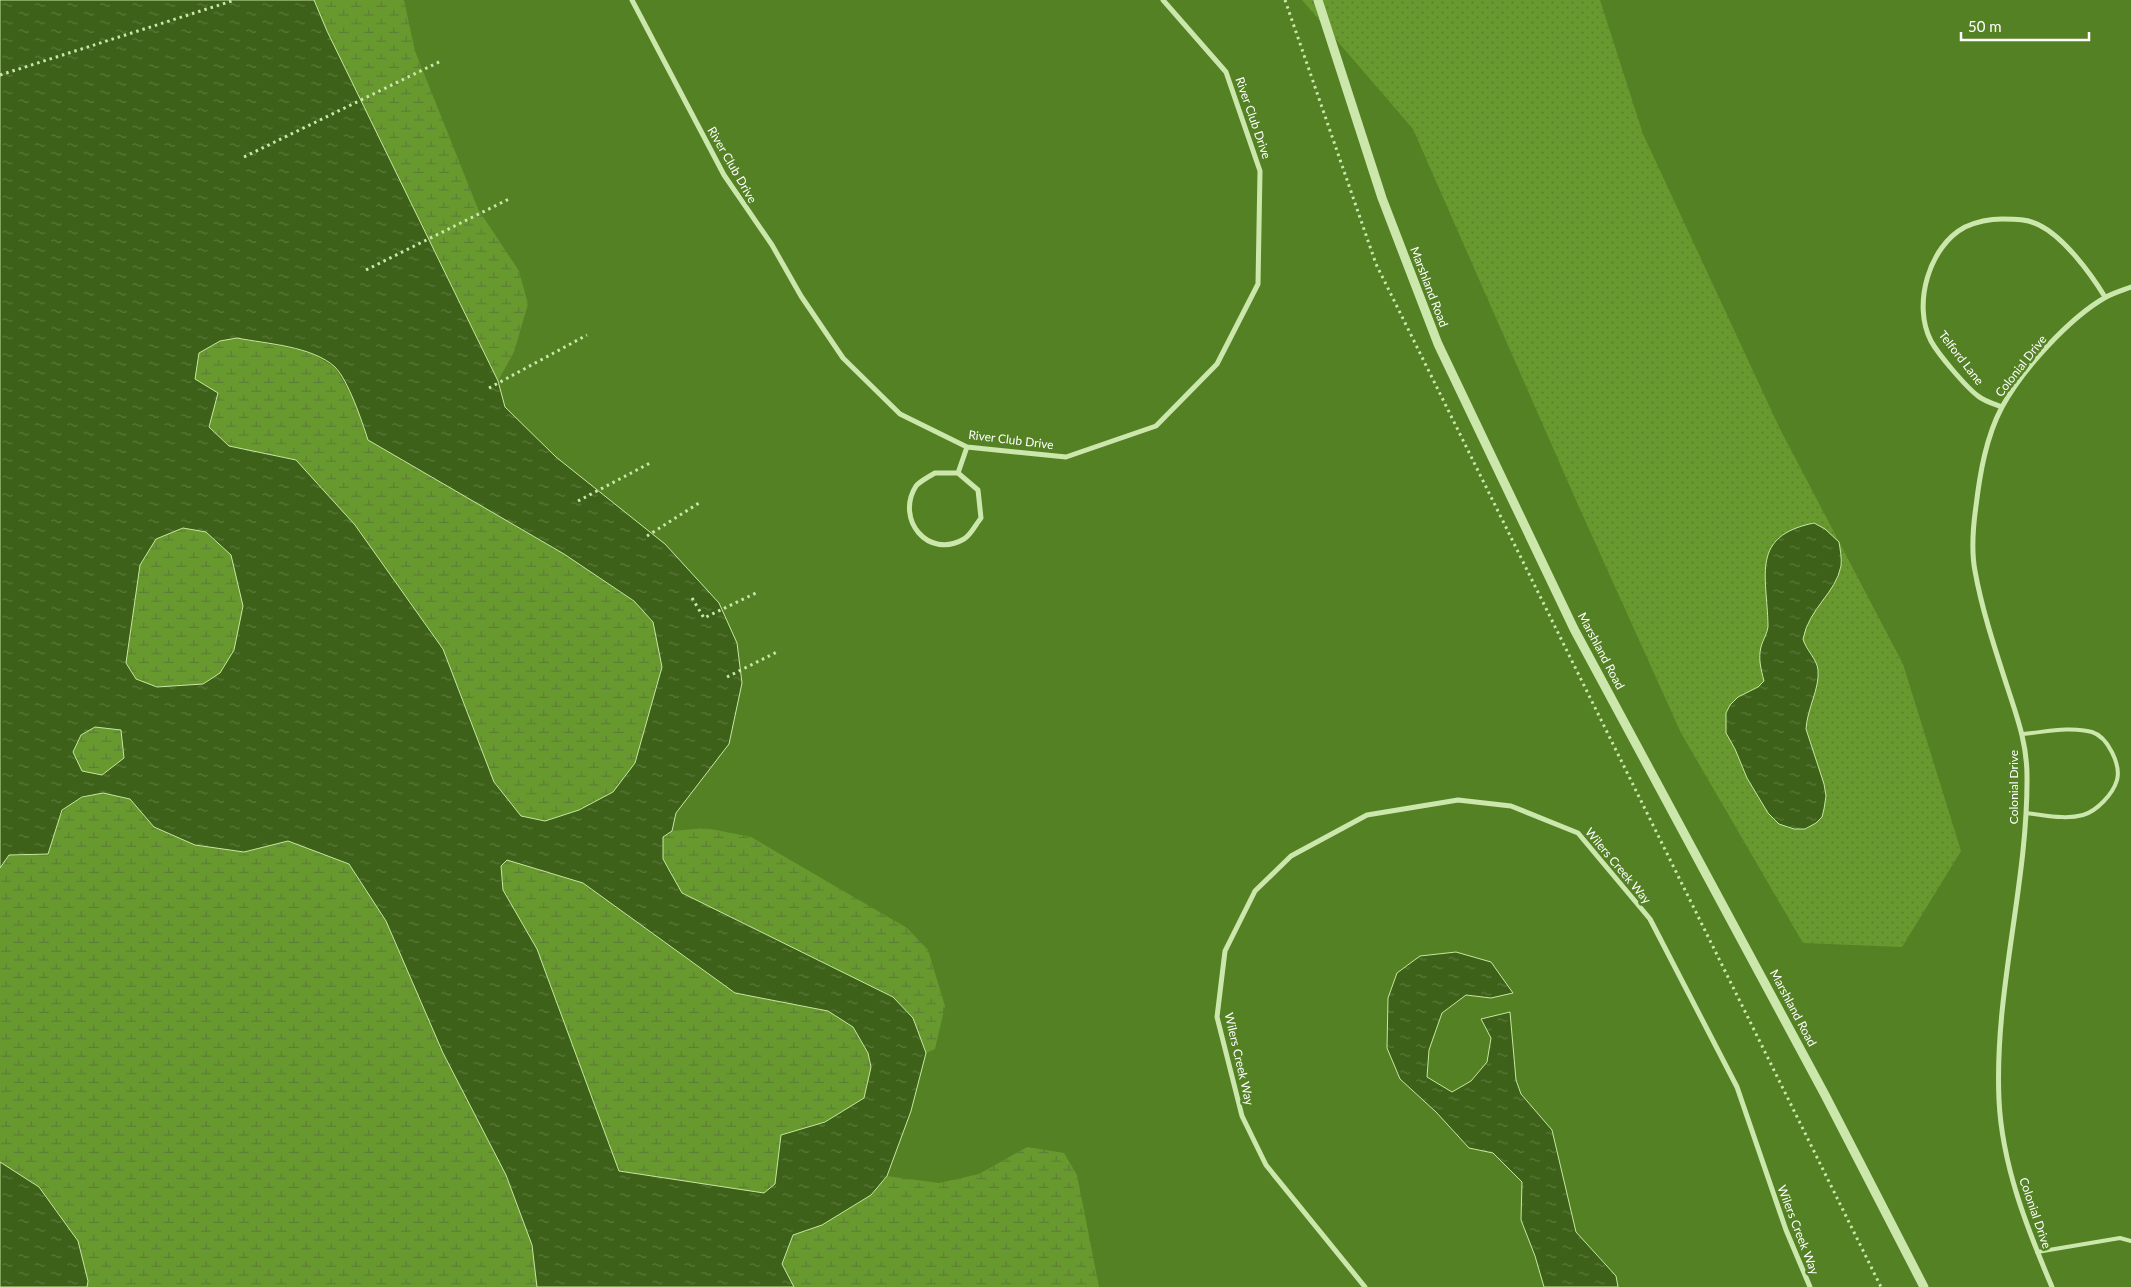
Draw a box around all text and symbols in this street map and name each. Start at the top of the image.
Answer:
scale bar [1961,10,2088,42]
text: 50 m [1968,17,2002,35]
street label: River Club Drive [1232,75,1275,161]
street label: River Club Drive [704,124,760,206]
street label: Marshland Road [1407,244,1452,329]
street label: Telford Lane [1936,328,1987,388]
street label: Colonial Drive [1992,332,2049,400]
street label: River Club Drive [968,427,1055,452]
street label: Marshland Road [1575,610,1628,692]
street label: Colonial Drive [2006,750,2021,824]
street label: Wilers Creek Way [1582,825,1655,907]
street label: Marshland Road [1767,967,1820,1049]
street label: Wilers Creek Way [1222,1011,1258,1107]
street label: Colonial Drive [2016,1175,2055,1250]
street label: Wilers Creek Way [1775,1183,1823,1277]

